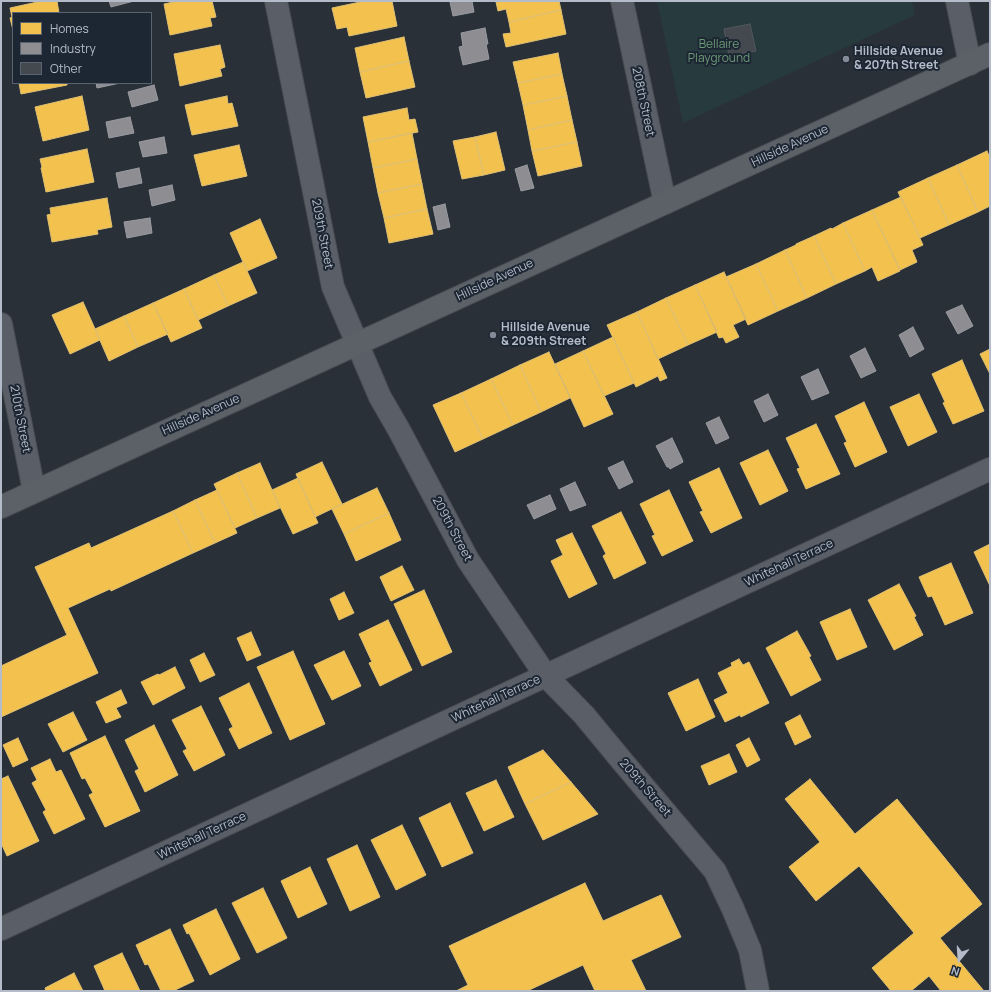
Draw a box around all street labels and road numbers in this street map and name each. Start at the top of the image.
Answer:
street label: 208th Street [629,66,657,138]
street label: Hillside Avenue [749,122,831,170]
street label: 209th Street [308,198,336,270]
street label: Hillside Avenue [454,256,536,304]
street label: 210th Street [6,384,34,454]
street label: Hillside Avenue [160,391,242,439]
street label: 209th Street [429,494,475,564]
street label: Whitehall Terrace [742,536,836,590]
street label: Whitehall Terrace [449,672,543,726]
street label: 209th Street [616,756,674,820]
street label: Whitehall Terrace [155,809,249,863]

